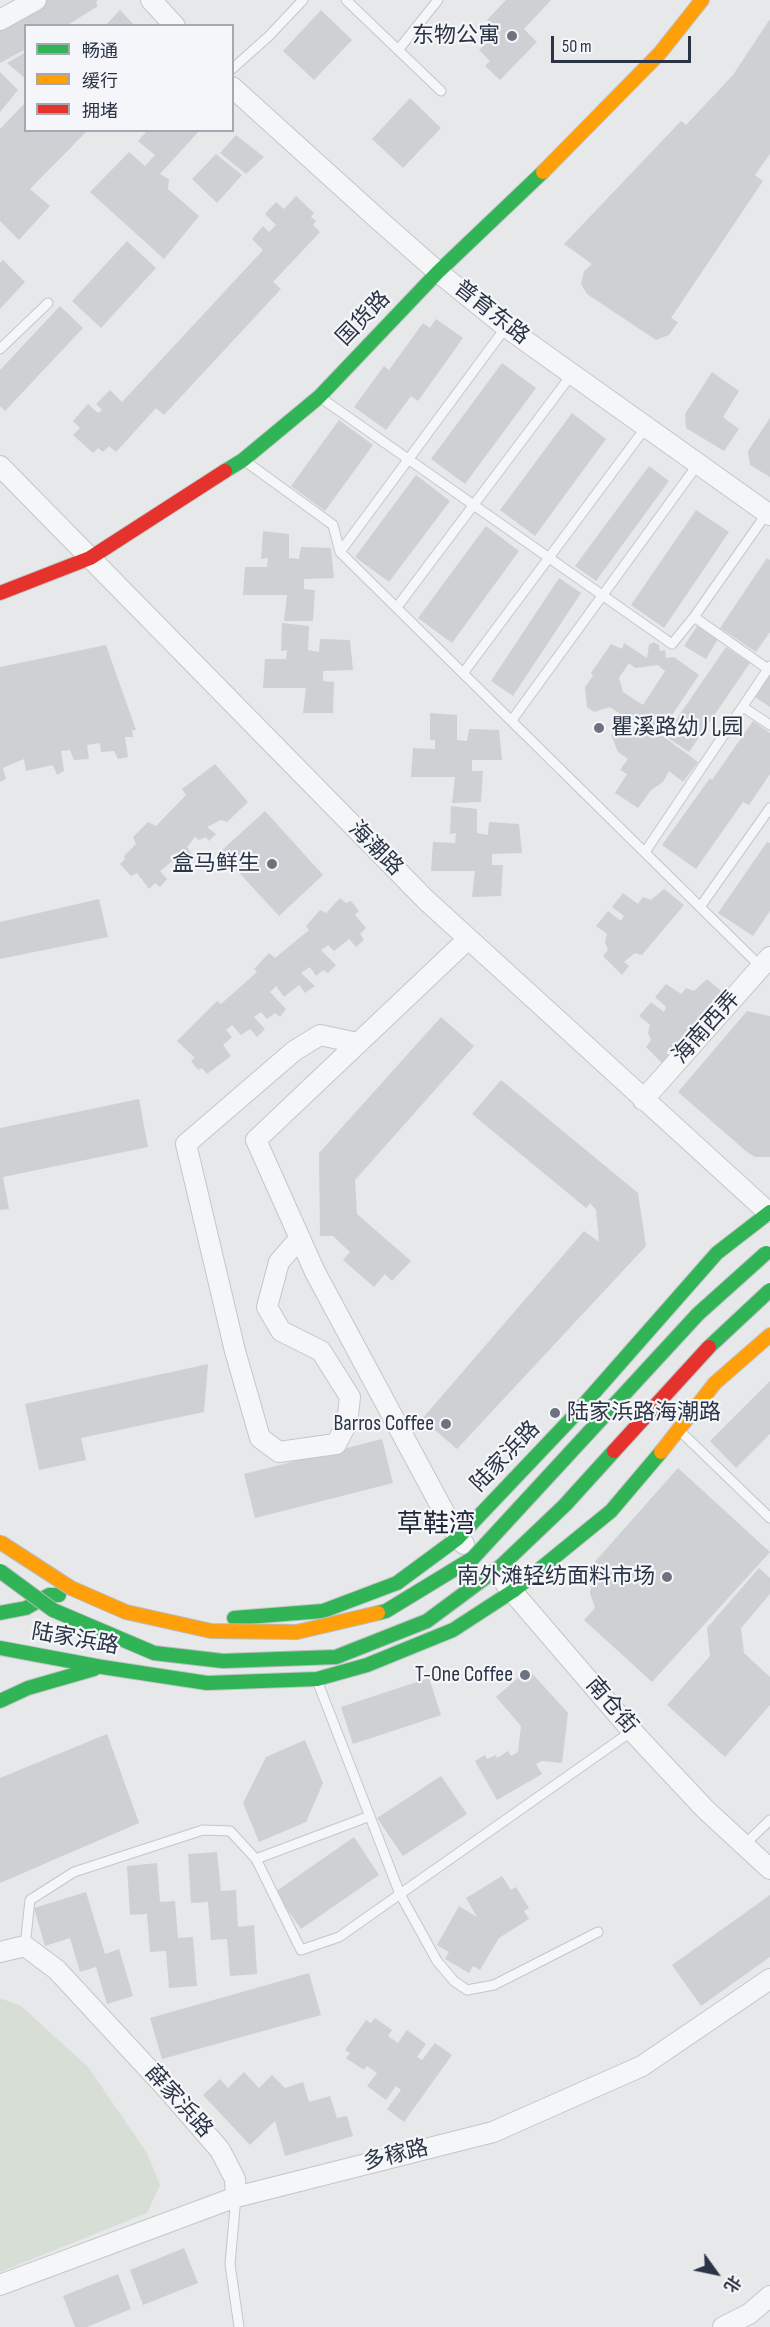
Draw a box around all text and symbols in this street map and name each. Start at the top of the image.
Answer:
place label: 东物公寓 [412,23,500,49]
legend [24,24,234,132]
scale bar [554,24,694,62]
marker: 东物公寓 [505,29,519,43]
text: 50 m [562,36,592,57]
text: 畅通 [82,41,118,62]
text: 缓行 [82,71,118,92]
text: 拥堵 [82,101,118,122]
street label: 普育东路 [448,276,534,350]
street label: 国货路 [332,286,396,352]
place label: 瞿溪路幼儿园 [611,715,743,741]
marker: 瞿溪路幼儿园 [592,721,606,735]
street label: 海潮路 [342,816,408,882]
place label: 盒马鲜生 [172,851,260,877]
marker: 盒马鲜生 [265,857,279,871]
street label: 海南西弄 [668,986,746,1070]
place label: 陆家浜路海潮路 [567,1400,721,1426]
marker: 陆家浜路海潮路 [548,1406,562,1420]
place label: Barros Coffee [334,1411,434,1437]
street label: 陆家浜路 [466,1416,546,1498]
marker: Barros Coffee [439,1417,453,1431]
district label: 草鞋湾 [397,1509,475,1541]
place label: 南外滩轻纺面料市场 [457,1564,655,1590]
marker: 南外滩轻纺面料市场 [660,1570,674,1584]
street label: 陆家浜路 [29,1619,121,1661]
place label: T-One Coffee [415,1662,513,1688]
marker: T-One Coffee [518,1668,532,1682]
street label: 南仓街 [579,1672,643,1740]
street label: 薛家浜路 [139,2060,217,2144]
street label: 多稼路 [361,2135,431,2177]
north arrow [686,2243,746,2303]
text: 北 [719,2271,744,2295]

